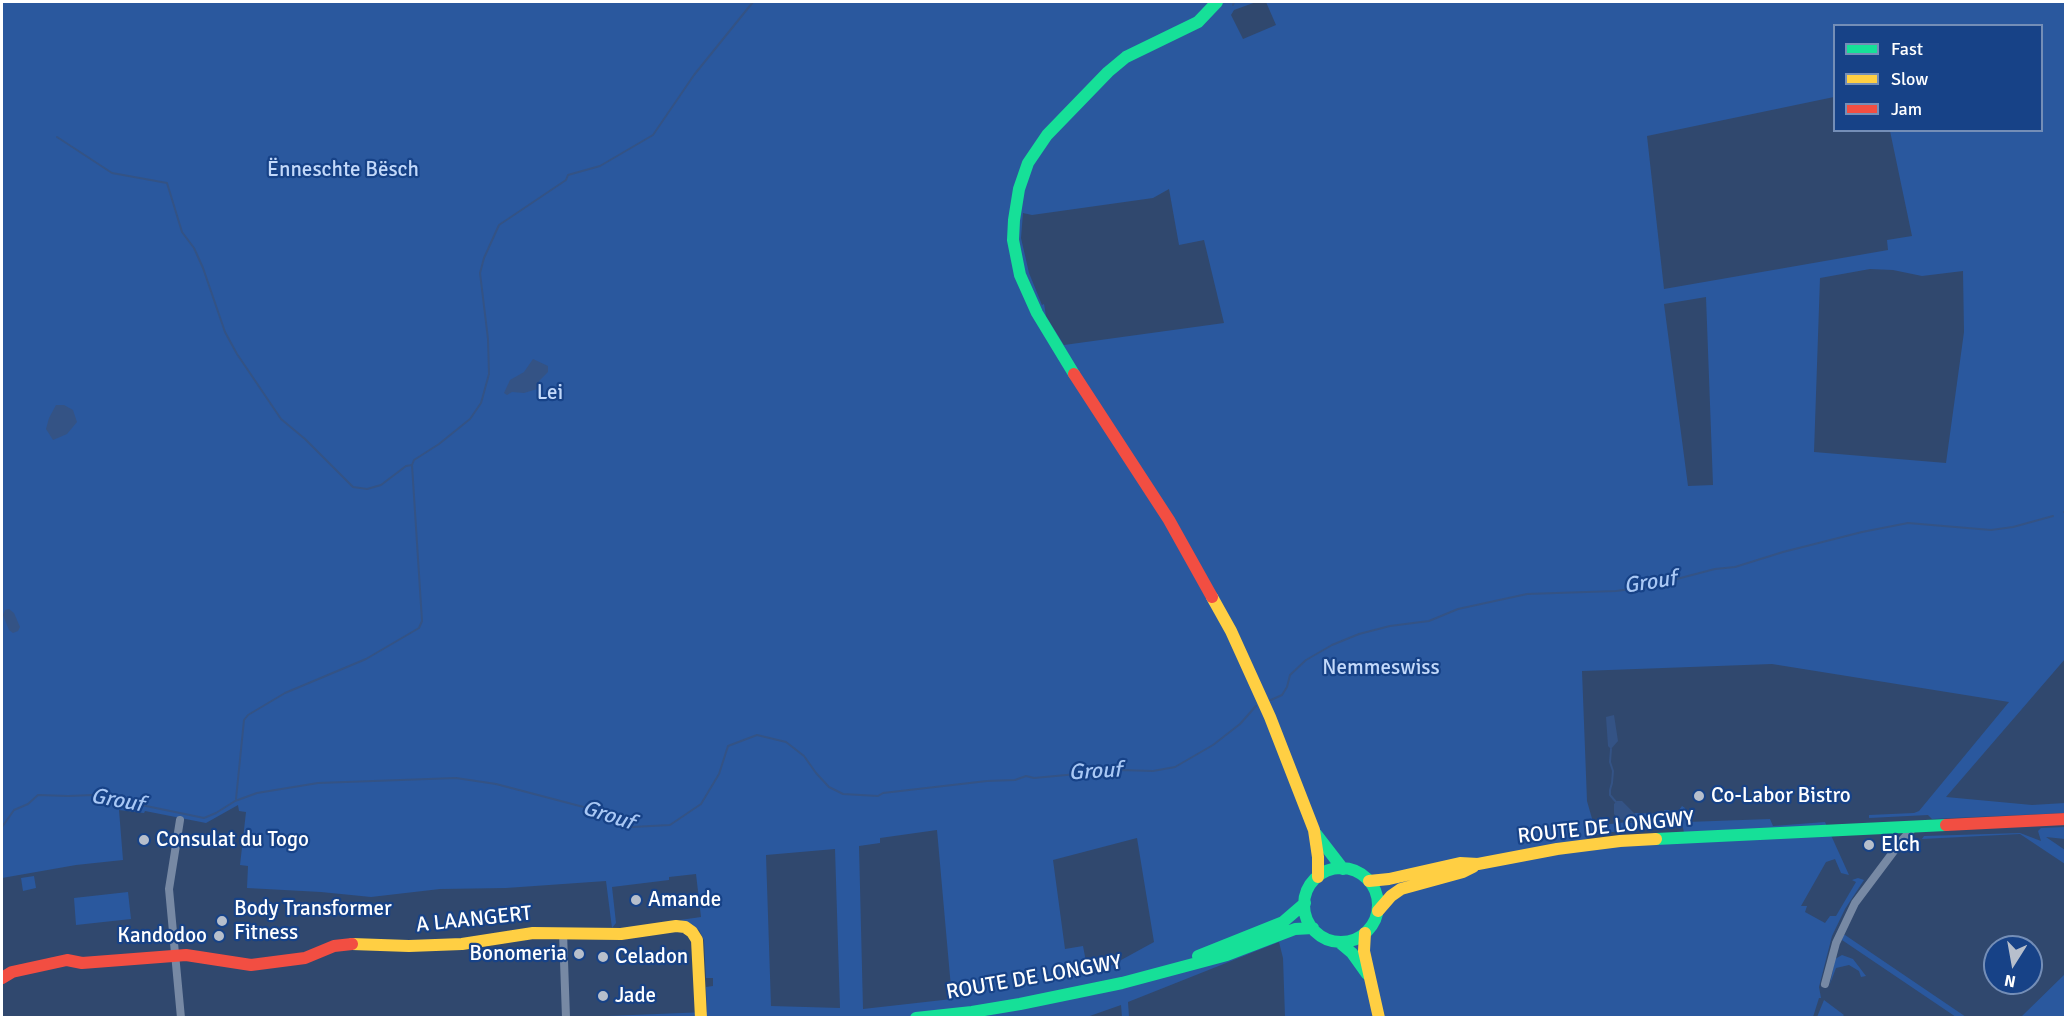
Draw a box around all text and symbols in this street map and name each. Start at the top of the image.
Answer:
legend [1833,24,2043,132]
text: Fast [1891,38,1923,60]
text: Slow [1891,68,1928,90]
text: Jam [1891,98,1922,120]
park label: Ënneschte Bësch [267,157,419,183]
park label: Lei [537,380,563,406]
water label: Grouf [1622,566,1678,600]
park label: Nemmeswiss [1322,655,1440,681]
water label: Grouf [1068,757,1122,787]
water label: Grouf [89,783,145,819]
place label: Co-Labor Bistro [1711,783,1851,809]
marker: Co-Labor Bistro [1692,789,1706,803]
water label: Grouf [579,795,637,837]
street label: ROUTE DE LONGWY [1516,806,1696,850]
place label: Consulat du Togo [156,827,309,853]
place label: Elch [1881,832,1920,858]
marker: Consulat du Togo [137,833,151,847]
marker: Elch [1862,838,1876,852]
place label: Amande [648,887,721,913]
marker: Amande [629,893,643,907]
place label: Body Transformer Fitness [234,896,392,946]
street label: A LAANGERT [415,901,533,939]
marker: Body Transformer Fitness [215,914,229,928]
place label: Kandodoo [117,923,207,949]
marker: Kandodoo [212,929,226,943]
north arrow [1983,935,2043,995]
place label: Bonomeria [469,941,567,967]
place label: Celadon [615,944,688,970]
marker: Bonomeria [572,947,586,961]
marker: Celadon [596,950,610,964]
street label: ROUTE DE LONGWY [944,950,1124,1006]
text: N [2003,970,2017,992]
place label: Jade [615,983,656,1009]
marker: Jade [596,989,610,1003]

